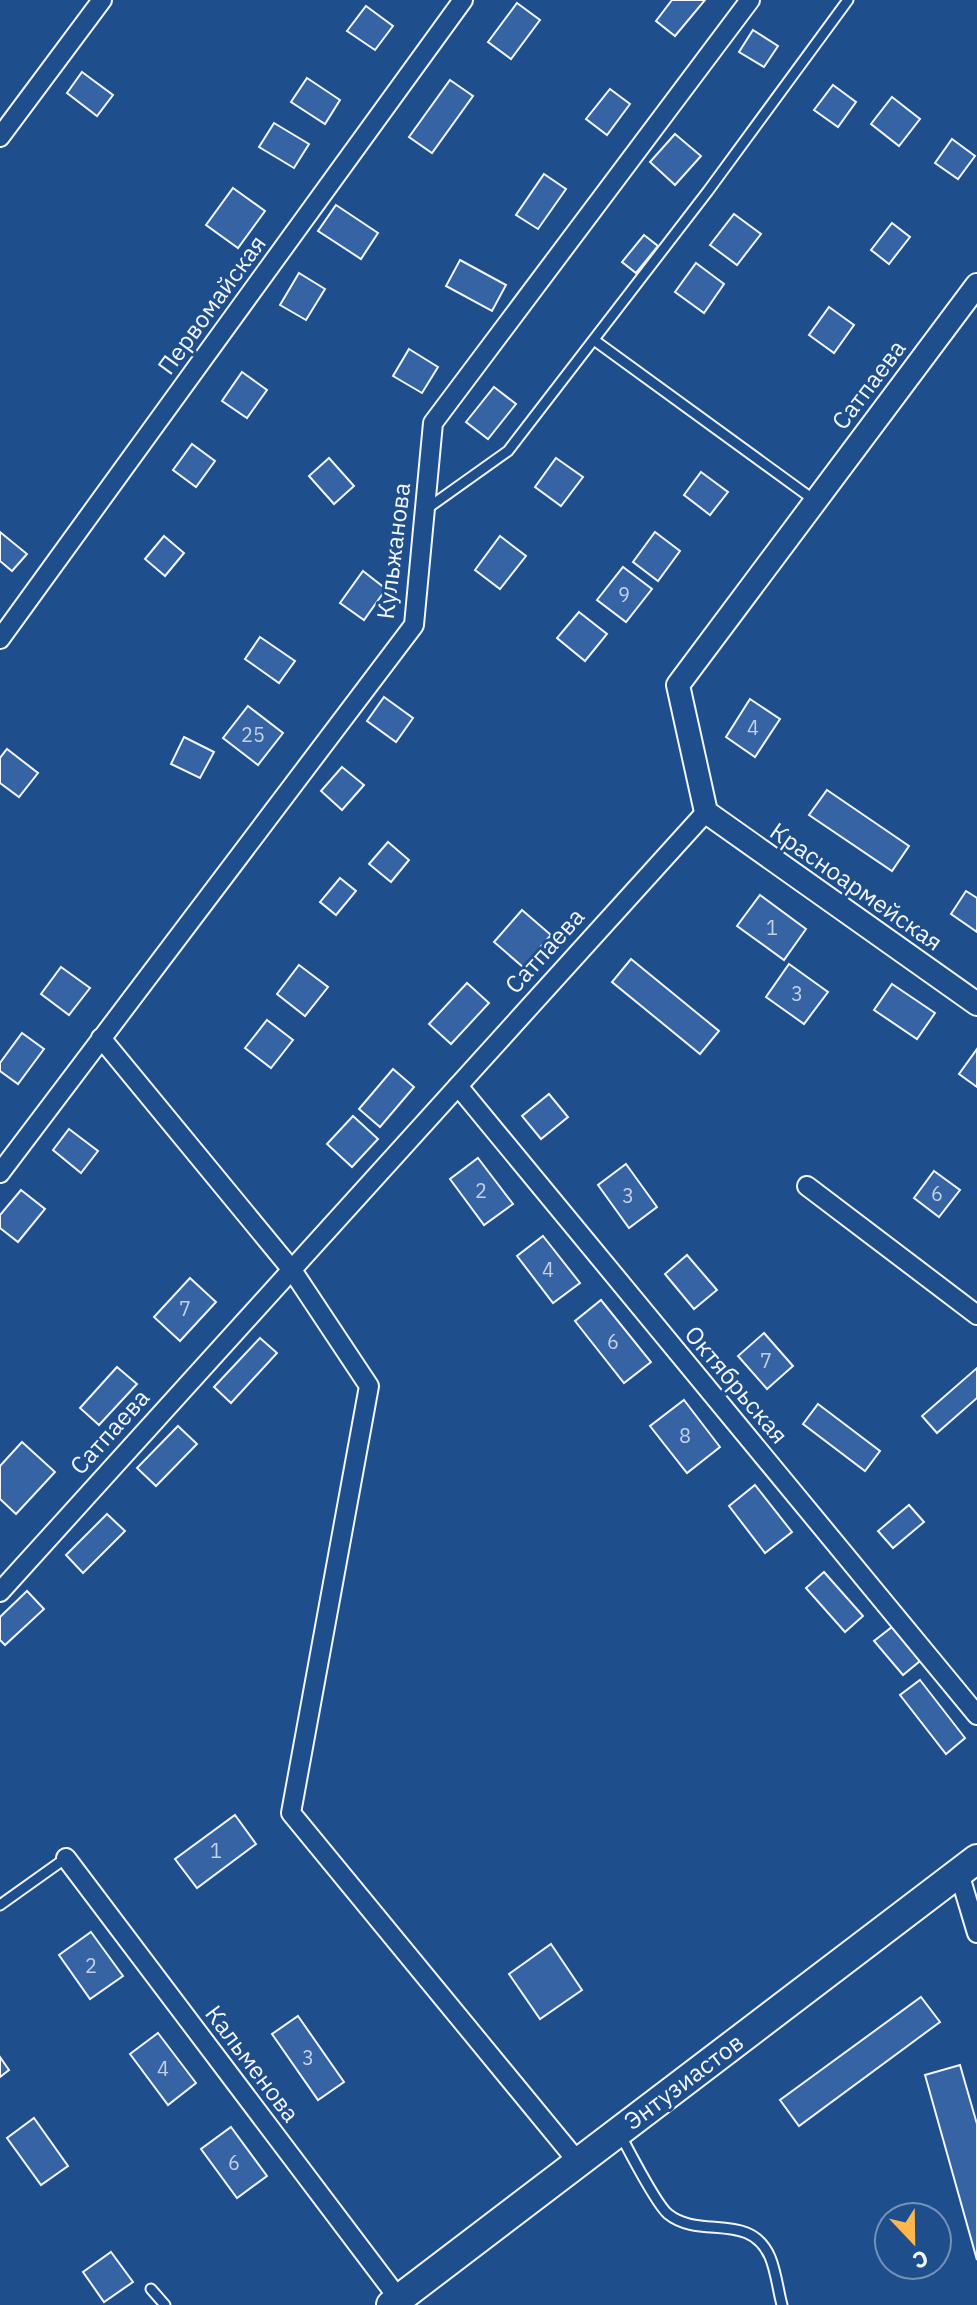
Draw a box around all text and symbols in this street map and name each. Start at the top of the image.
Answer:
street label: Первомайская [150,228,273,381]
street label: Сатпаева [824,333,913,436]
street label: Кульжанова [369,481,417,621]
house number: 9 [618,581,630,608]
house number: 4 [747,714,759,741]
house number: 25 [241,721,265,748]
street label: Красноармейская [764,815,949,958]
street label: Сатпаева [497,901,591,1000]
house number: 1 [766,914,778,941]
house number: 3 [791,980,803,1007]
house number: 2 [475,1177,487,1204]
house number: 6 [931,1180,943,1207]
house number: 3 [622,1182,634,1209]
house number: 4 [542,1256,554,1283]
house number: 7 [179,1295,191,1322]
street label: Октябрьская [678,1319,796,1450]
house number: 6 [607,1328,619,1355]
house number: 7 [760,1347,772,1374]
street label: Сатпаева [62,1382,156,1481]
house number: 8 [679,1422,691,1449]
house number: 1 [210,1837,222,1864]
house number: 2 [85,1952,97,1979]
street label: Кальменова [198,1999,307,2128]
street label: Энтузиастов [617,2026,750,2137]
house number: 3 [302,2044,314,2071]
house number: 4 [157,2055,169,2082]
house number: 6 [228,2149,240,2176]
north arrow [873,2201,953,2281]
text: С [909,2244,933,2276]

